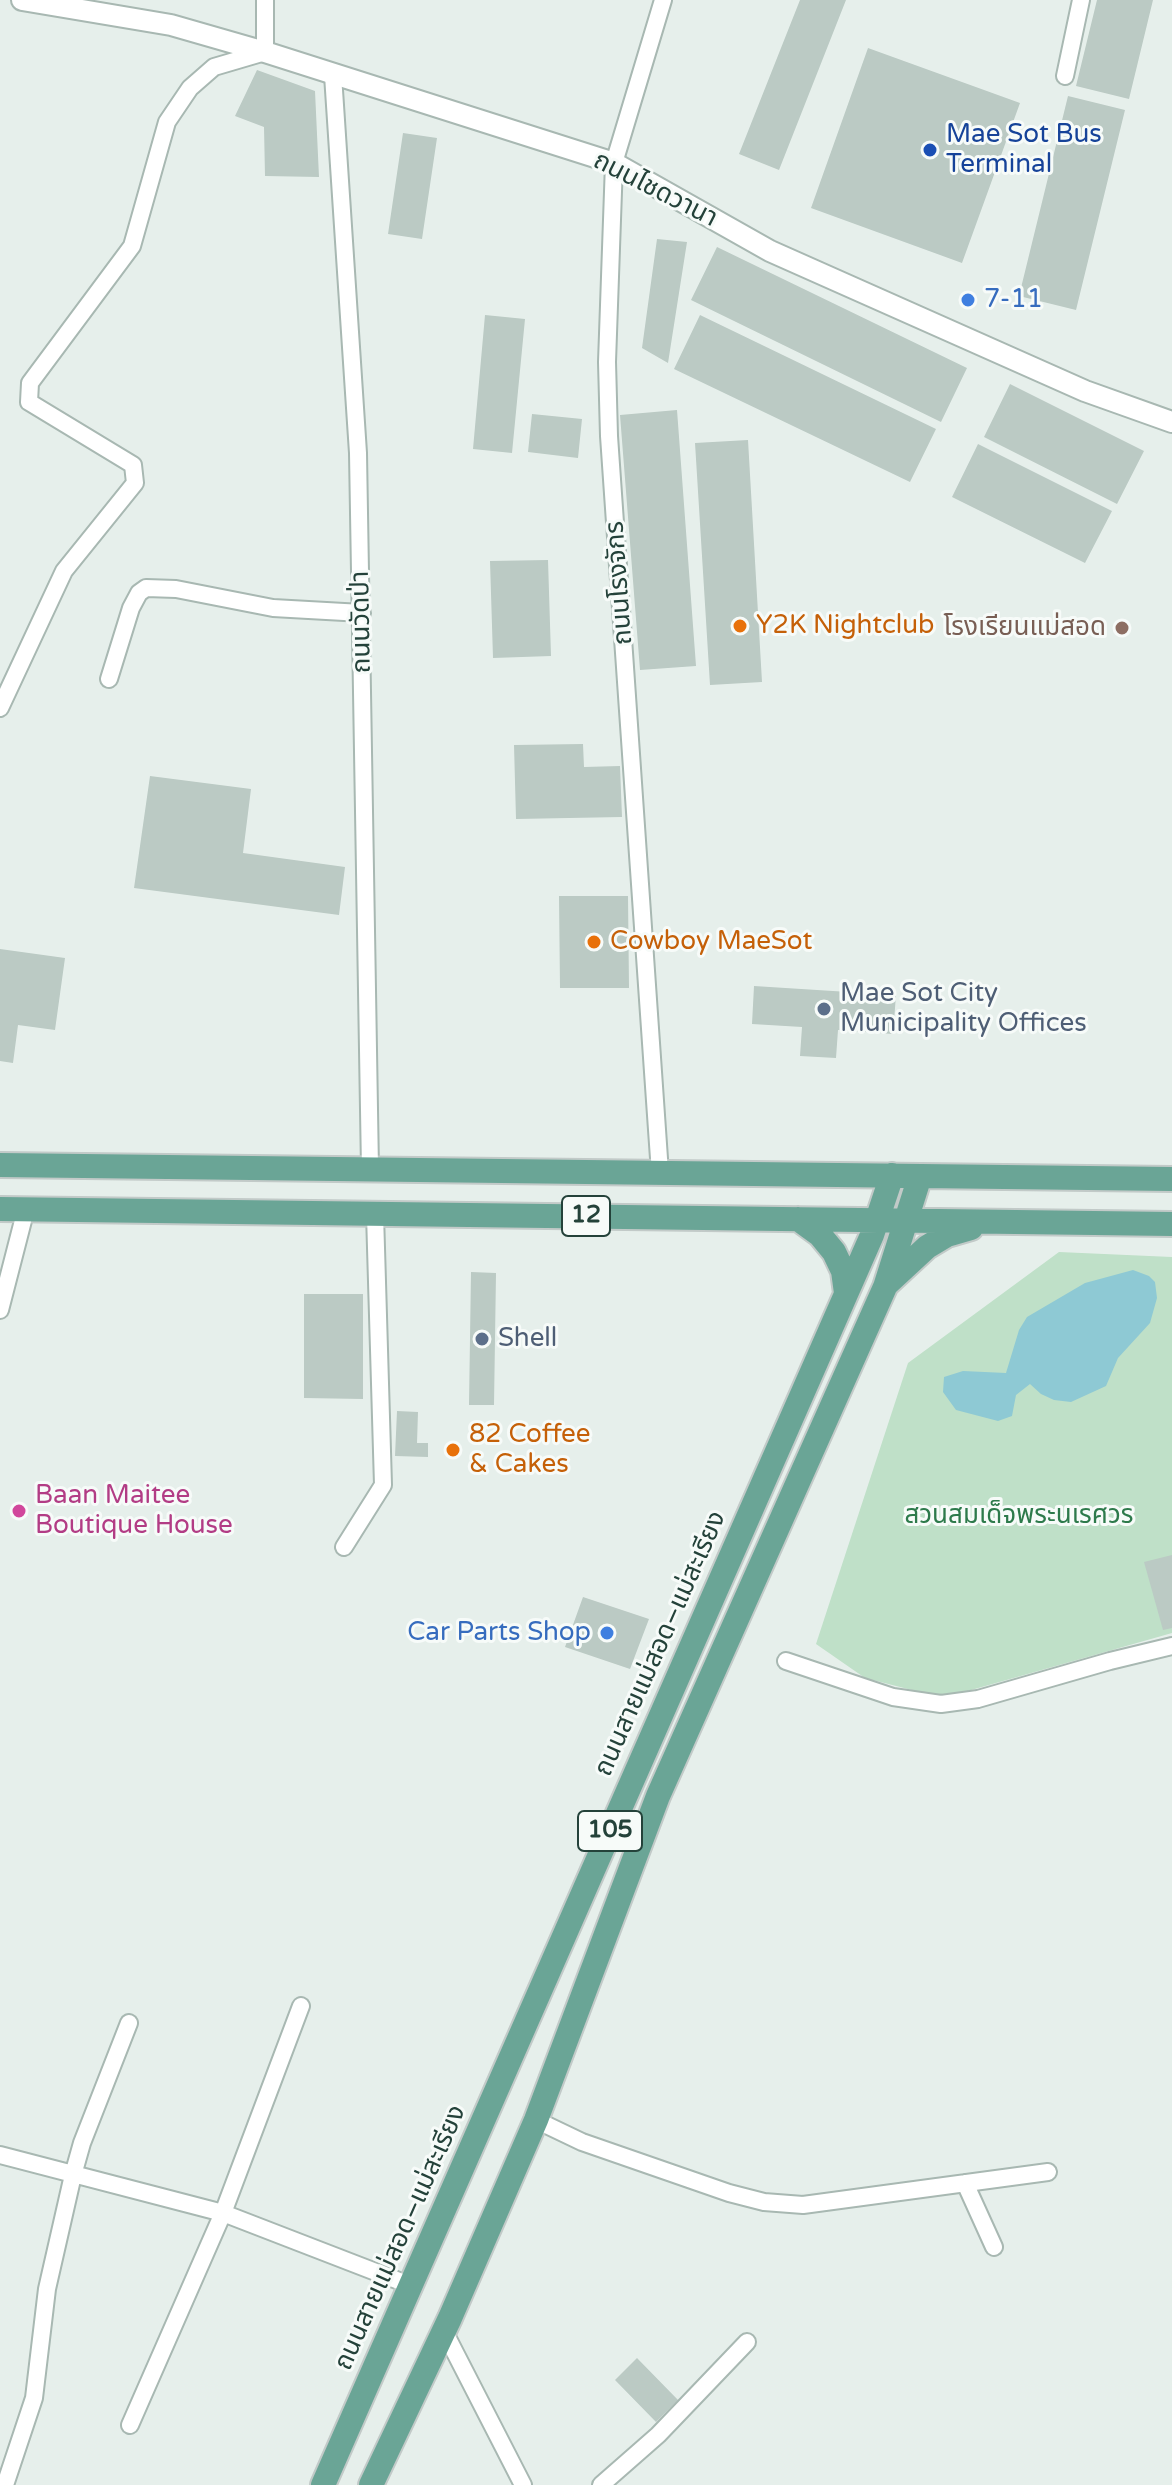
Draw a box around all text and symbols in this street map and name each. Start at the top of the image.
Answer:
place label: Mae Sot Bus Terminal [946,119,1102,180]
marker: Mae Sot Bus Terminal [921,141,939,159]
street label: ถนนไชดวานา [588,145,722,235]
place label: 7-11 [984,284,1043,316]
marker: 7-11 [959,291,977,309]
street label: ถนนโรงจักร [600,520,640,646]
street label: ถนนวัดป่า [346,570,378,674]
place label: Y2K Nightclub [756,610,934,642]
place label: โรงเรียนแม่สอด [944,612,1106,644]
marker: Y2K Nightclub [731,617,749,635]
marker: โรงเรียนแม่สอด [1113,619,1131,637]
place label: Cowboy MaeSot [610,926,812,958]
marker: Cowboy MaeSot [585,933,603,951]
place label: Mae Sot City Municipality Offices [840,978,1087,1040]
marker: Mae Sot City Municipality Offices [815,1000,833,1018]
road number: 12 [562,1196,610,1236]
place label: Shell [498,1323,557,1355]
marker: Shell [473,1330,491,1348]
place label: 82 Coffee & Cakes [469,1419,591,1480]
marker: 82 Coffee & Cakes [444,1441,462,1459]
place label: Baan Maitee Boutique House [35,1480,233,1542]
park label: สวนสมเด็จพระนเรศวร [904,1500,1134,1532]
marker: Baan Maitee Boutique House [10,1502,28,1520]
street label: ถนนสายแม่สอด–แม่สะเรียง [588,1507,734,1781]
place label: Car Parts Shop [407,1617,591,1649]
marker: Car Parts Shop [598,1624,616,1642]
road number: 105 [578,1811,642,1851]
street label: ถนนสายแม่สอด–แม่สะเรียง [328,2101,474,2375]

